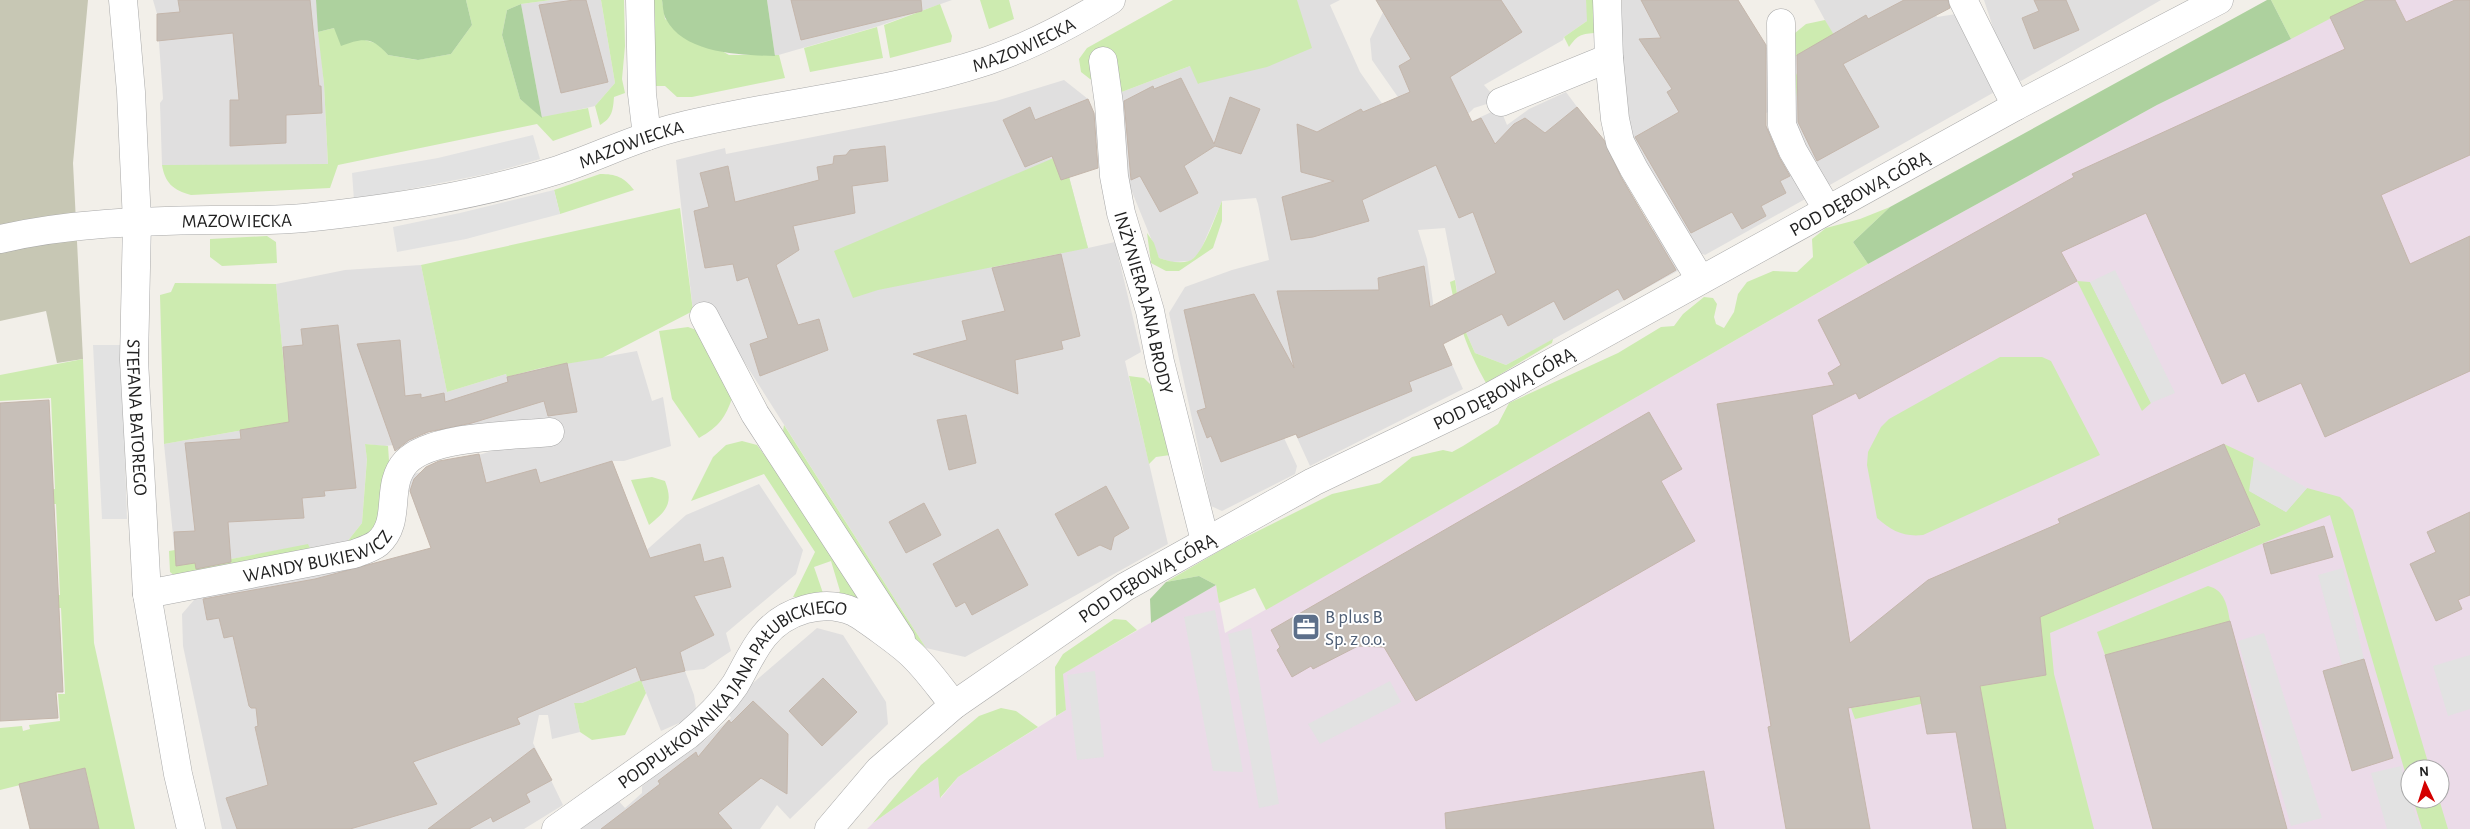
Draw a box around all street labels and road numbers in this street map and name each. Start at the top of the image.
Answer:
street label: MAZOWIECKA [970,15,1079,76]
street label: MAZOWIECKA [577,118,686,173]
street label: POD DĘBOWĄ GÓRĄ [1787,148,1933,240]
street label: INŻYNIERA JANA BRODY [1110,209,1176,396]
street label: MAZOWIECKA [182,211,292,232]
street label: STEFANA BATOREGO [123,339,150,496]
street label: POD DĘBOWĄ GÓRĄ [1430,344,1578,434]
street label: WANDY BUKIEWICZ [242,527,396,586]
street label: POD DĘBOWĄ GÓRĄ [1076,530,1219,627]
street label: PODPUŁKOWNIKA JANA PAŁUBICKIEGO [615,598,849,793]

